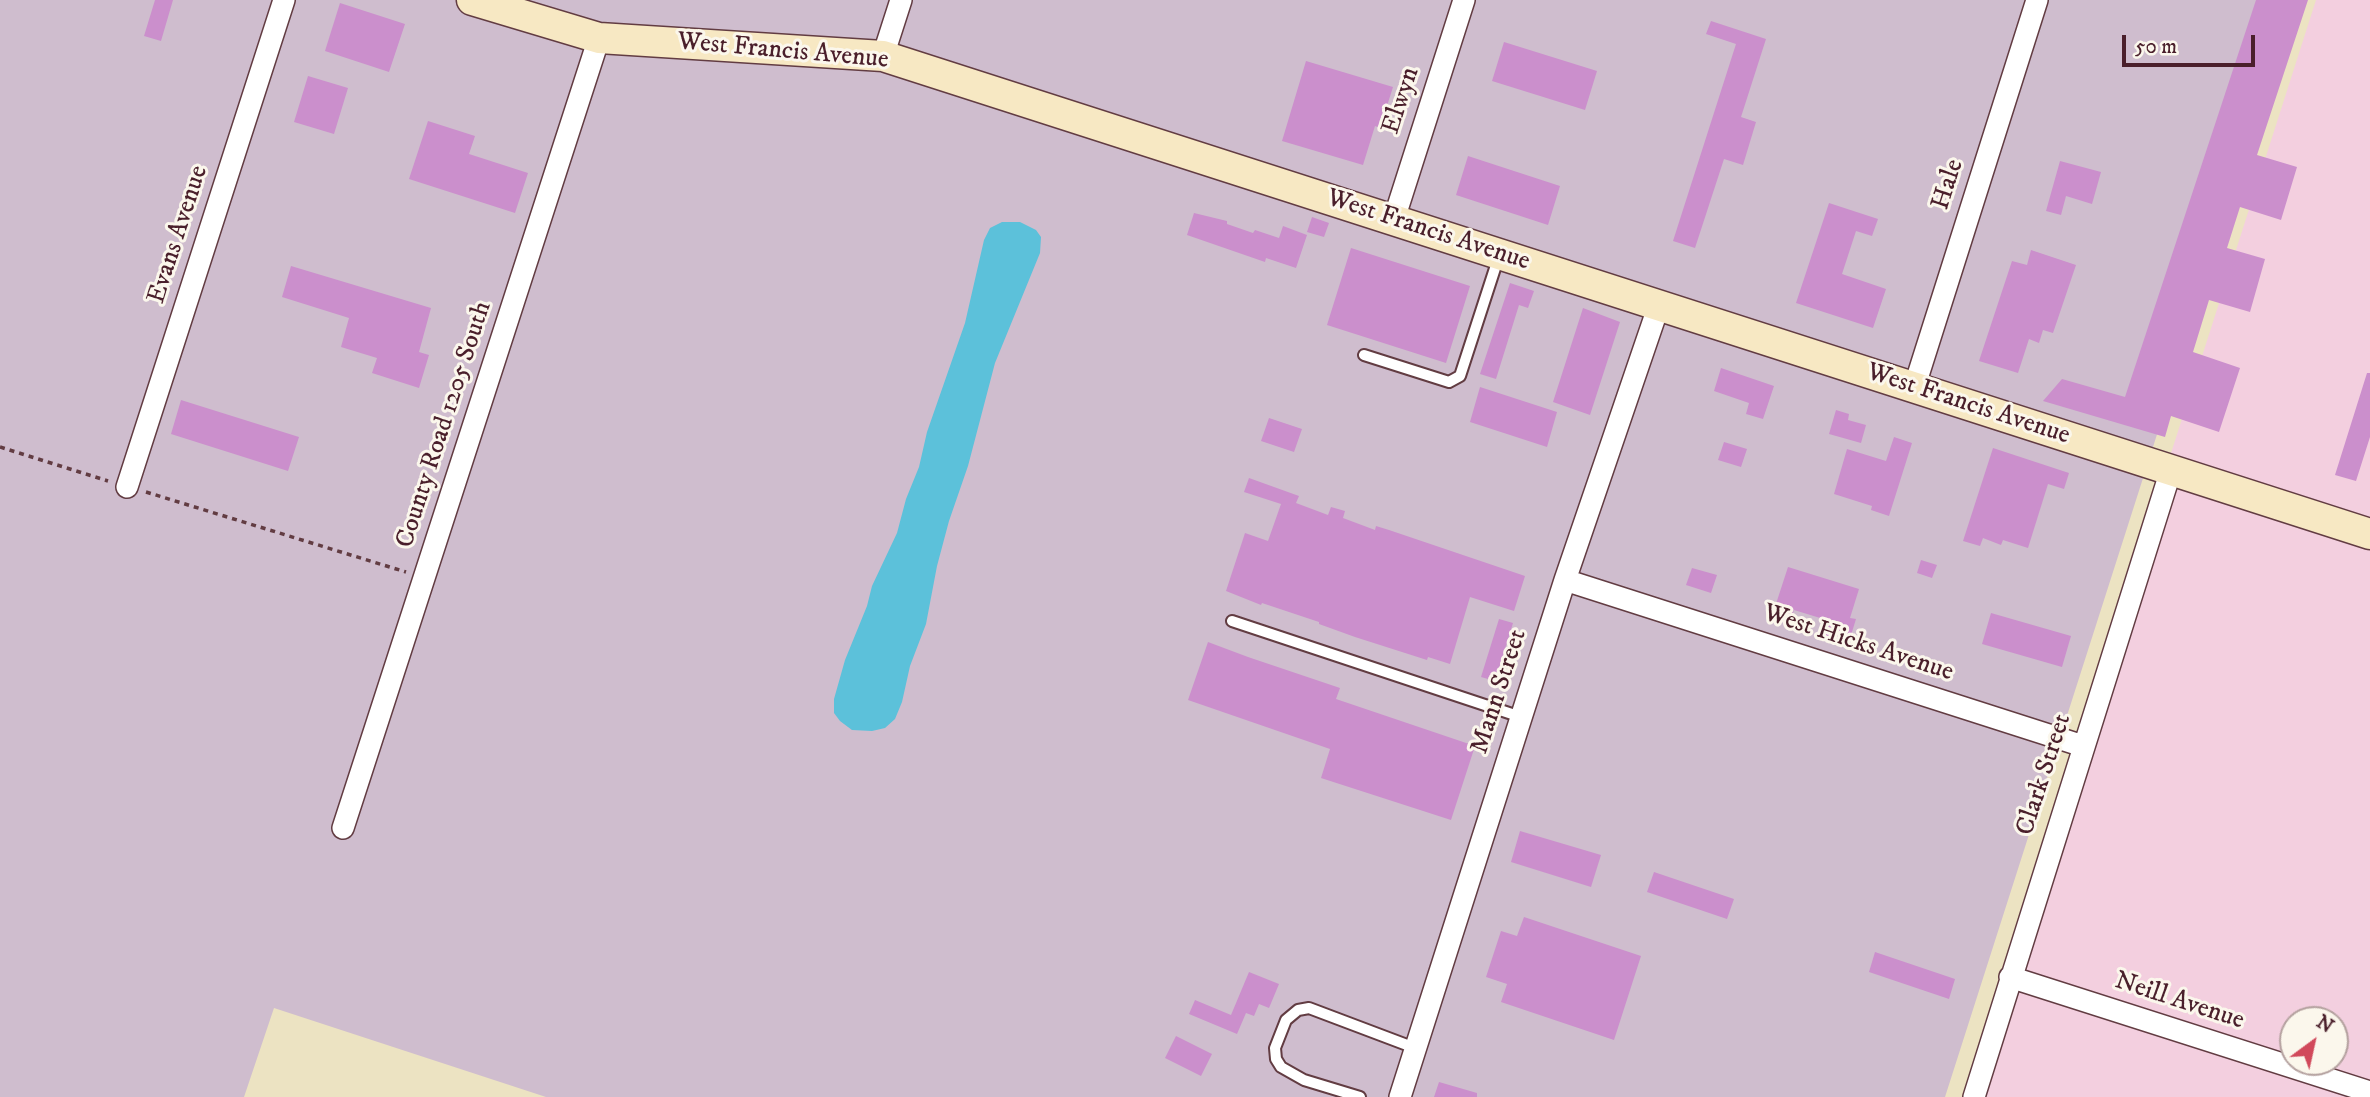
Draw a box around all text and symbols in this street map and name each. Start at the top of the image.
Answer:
scale bar [2125,21,2258,65]
street label: West Francis Avenue [676,27,890,77]
text: 50 m [2135,34,2177,60]
street label: Elwyn [1377,64,1427,138]
street label: Hale [1926,156,1972,214]
street label: Evans Avenue [142,162,216,308]
street label: West Francis Avenue [1322,183,1534,279]
street label: County Road 1205 South [390,298,500,552]
street label: West Francis Avenue [1862,357,2074,453]
street label: West Hicks Avenue [1759,599,1957,689]
street label: Mann Street [1465,626,1535,758]
street label: Clark Street [2011,710,2079,840]
street label: Neill Avenue [2110,966,2248,1038]
north arrow [2279,1006,2349,1076]
text: N [2312,1011,2337,1039]

